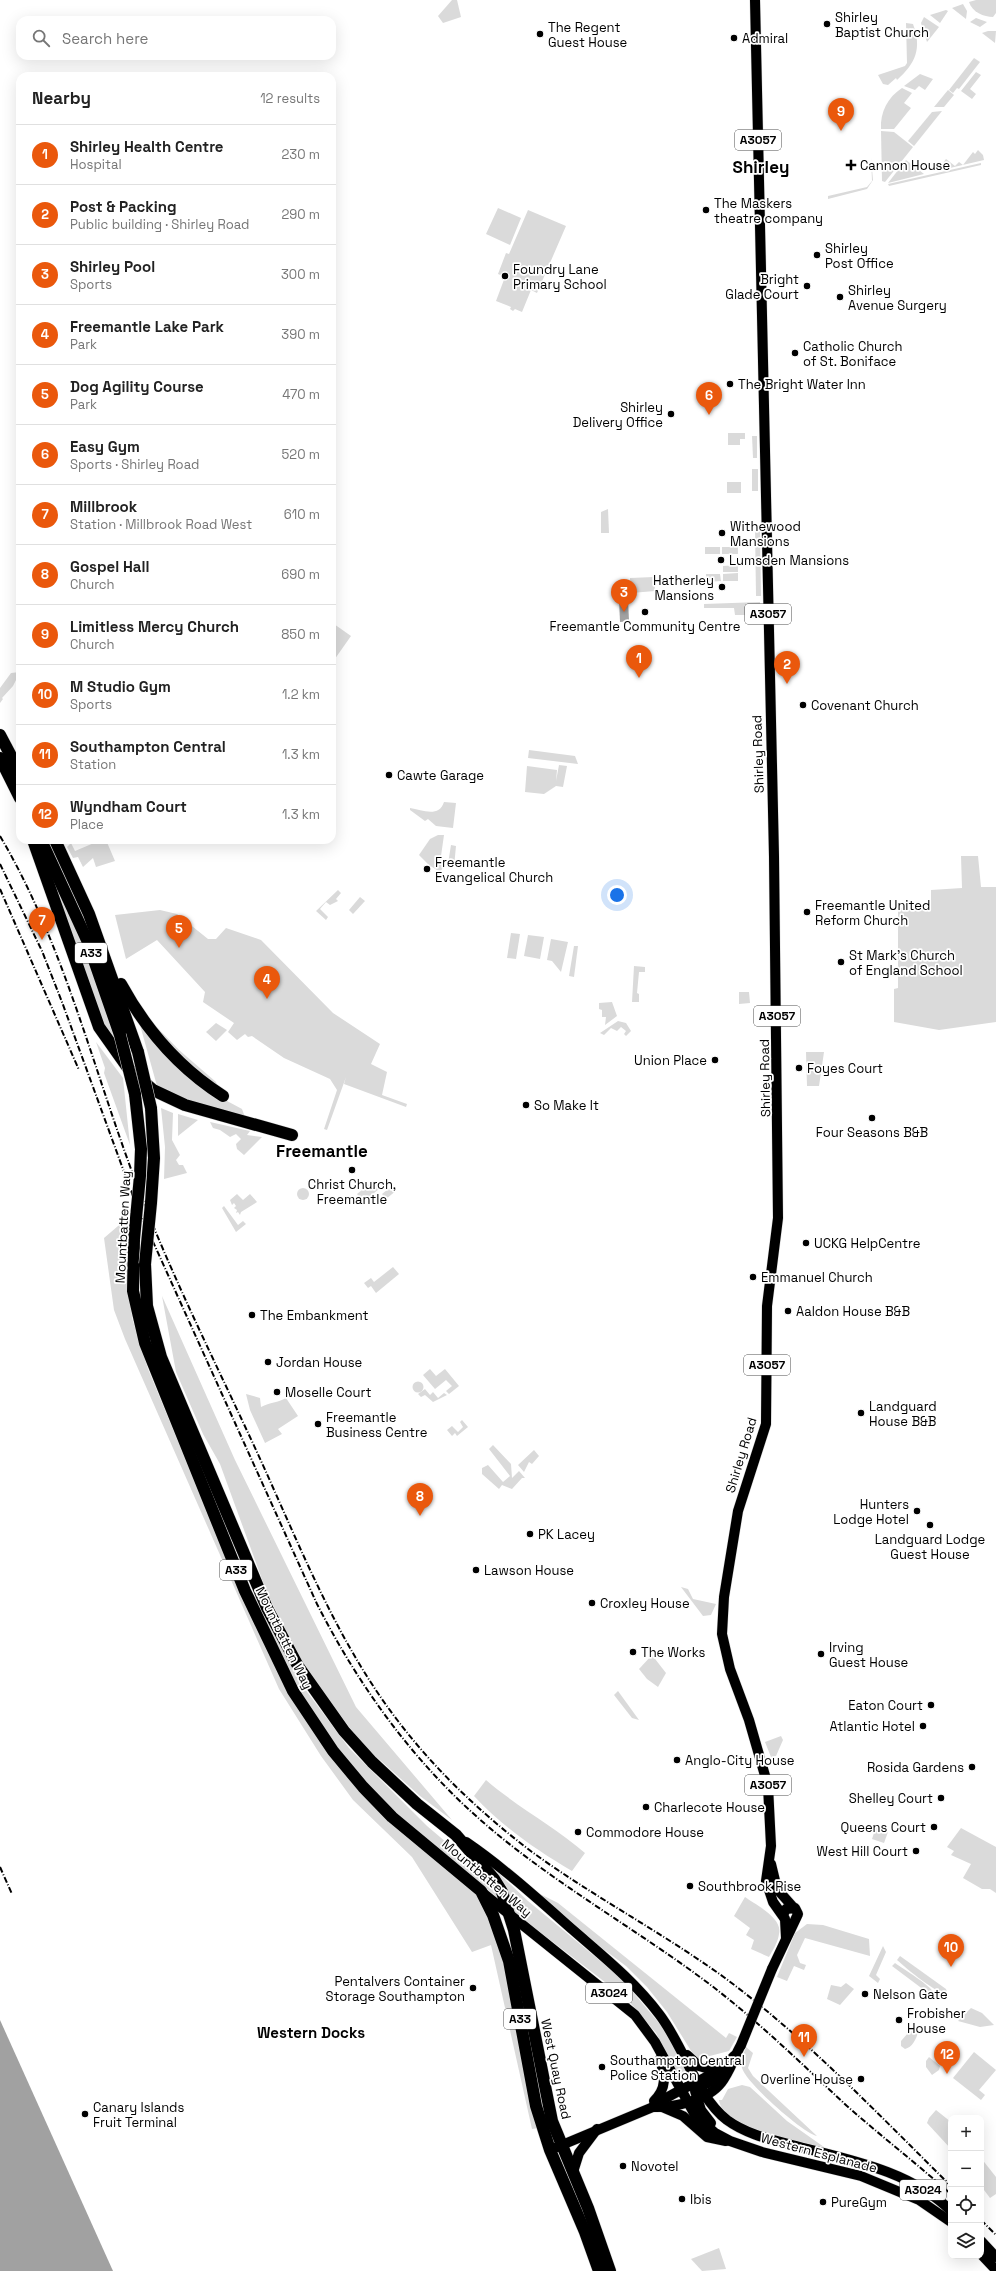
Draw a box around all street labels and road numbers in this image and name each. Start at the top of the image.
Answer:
road number: A3057 [735,130,781,150]
road number: A3057 [745,604,791,624]
street label: Shirley Road [748,715,768,793]
road number: A33 [75,943,107,963]
road number: A3057 [754,1006,800,1026]
street label: Shirley Road [756,1039,774,1117]
street label: Mountbatten Way [112,1170,134,1284]
road number: A3057 [744,1355,790,1375]
street label: Shirley Road [721,1415,761,1495]
road number: A33 [220,1560,252,1580]
street label: Mountbatten Way [252,1584,316,1692]
road number: A3057 [745,1775,791,1795]
street label: Mountbatten Way [438,1835,536,1921]
road number: A3024 [586,1983,632,2003]
road number: A33 [504,2009,536,2029]
street label: West Quay Road [537,2017,575,2121]
street label: Western Esplanade [759,2129,879,2177]
road number: A3024 [900,2180,946,2200]

